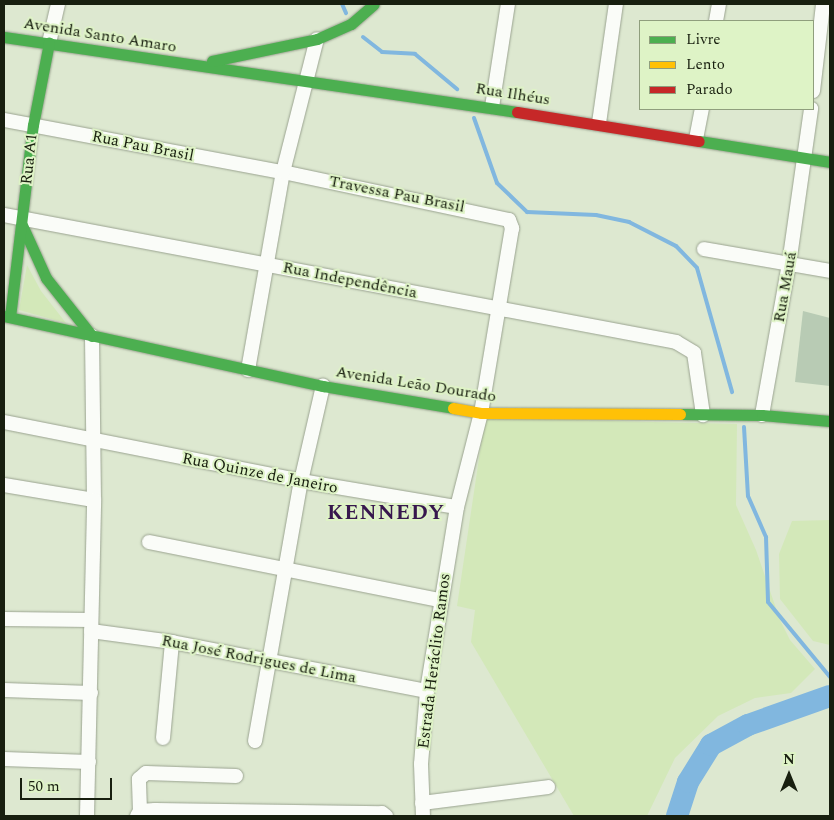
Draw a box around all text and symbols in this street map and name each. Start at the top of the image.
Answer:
street label: Avenida Santo Amaro [22,13,178,57]
legend [639,20,814,110]
text: Livre [686,28,721,51]
text: Lento [686,53,725,76]
text: Parado [686,78,733,101]
street label: Rua Ilhéus [474,79,552,109]
street label: Rua Pau Brasil [90,127,196,165]
street label: Rua A1 [17,132,41,186]
street label: Travessa Pau Brasil [328,171,466,217]
street label: Rua Mauá [769,250,801,324]
street label: Rua Independência [281,258,419,302]
street label: Avenida Leão Dourado [334,362,498,406]
street label: Rua Quinze de Janeiro [181,448,339,498]
district label: KENNEDY [326,500,446,526]
street label: Estrada Heráclito Ramos [414,572,454,750]
street label: Rua José Rodrigues de Lima [160,631,358,687]
text: N [783,749,795,770]
north arrow [764,750,814,800]
scale bar [22,768,115,800]
text: 50 m [28,775,60,798]

